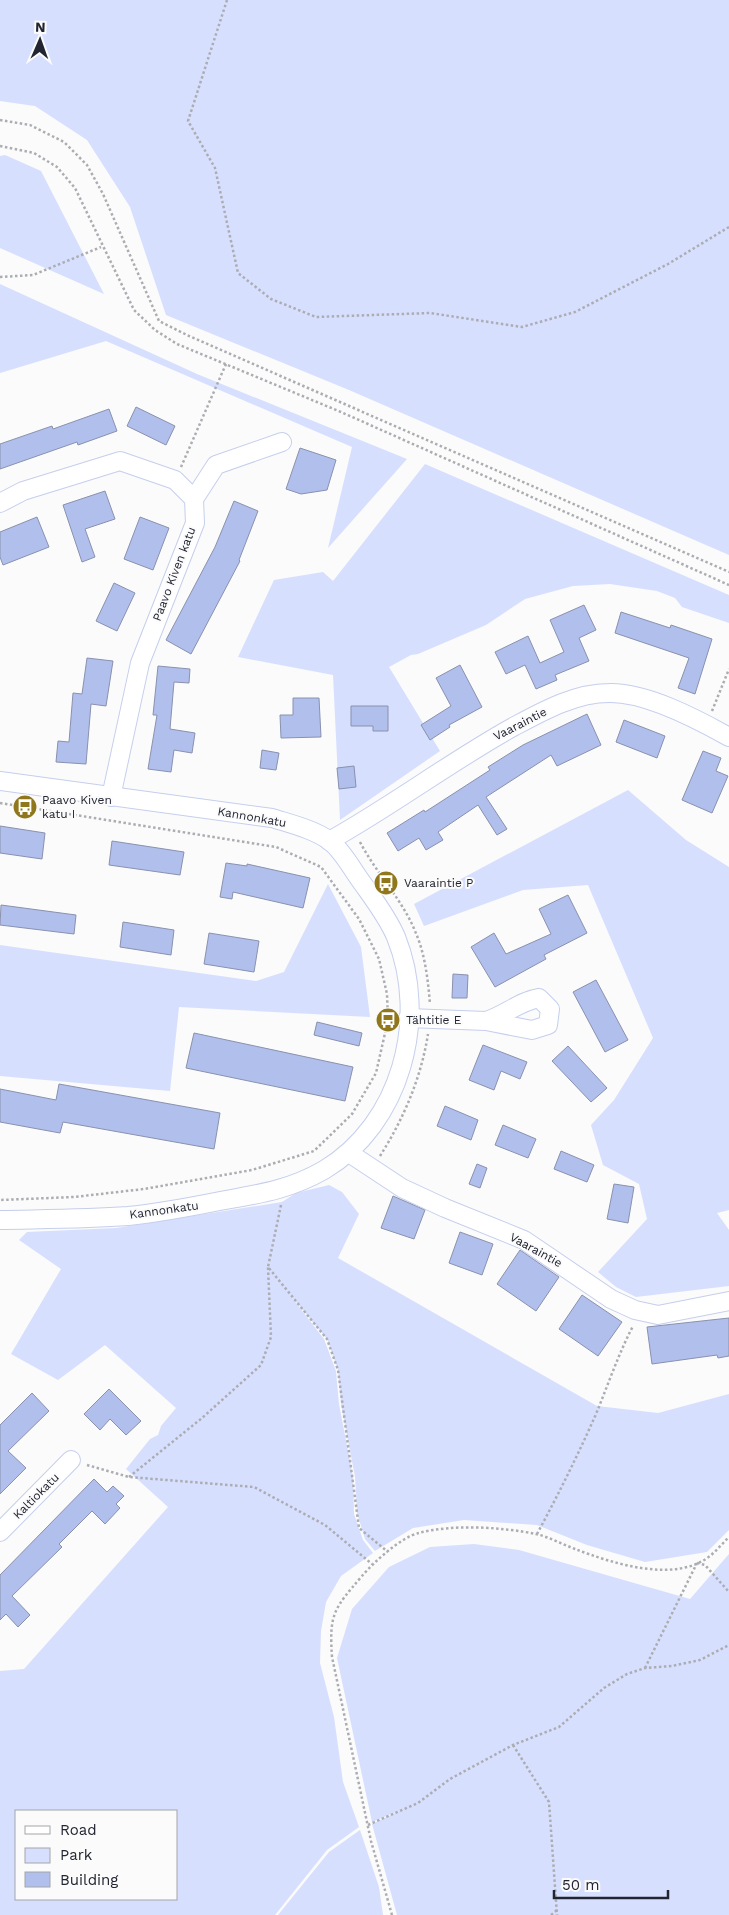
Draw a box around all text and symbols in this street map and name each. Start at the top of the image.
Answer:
north arrow [15,15,65,65]
text: N [35,19,46,35]
street label: Paavo Kiven katu [150,525,198,623]
street label: Vaaraintie [491,705,549,743]
place label: Paavo Kiven katu I [42,793,112,821]
bus stop icon: Paavo Kiven katu I [12,794,38,820]
street label: Kannonkatu [216,804,288,830]
bus stop icon: Vaaraintie P [373,870,399,896]
place label: Vaaraintie P [404,876,473,890]
bus stop icon: Tähtitie E [375,1007,401,1033]
place label: Tähtitie E [406,1013,462,1027]
street label: Kannonkatu [129,1198,199,1222]
street label: Vaaraintie [507,1230,565,1270]
street label: Kaltiokatu [10,1470,62,1522]
legend [15,1810,178,1900]
text: Road [60,1821,97,1839]
text: Park [60,1846,93,1864]
scale bar [554,1868,668,1900]
text: Building [60,1871,118,1889]
text: 50 m [562,1876,599,1894]

